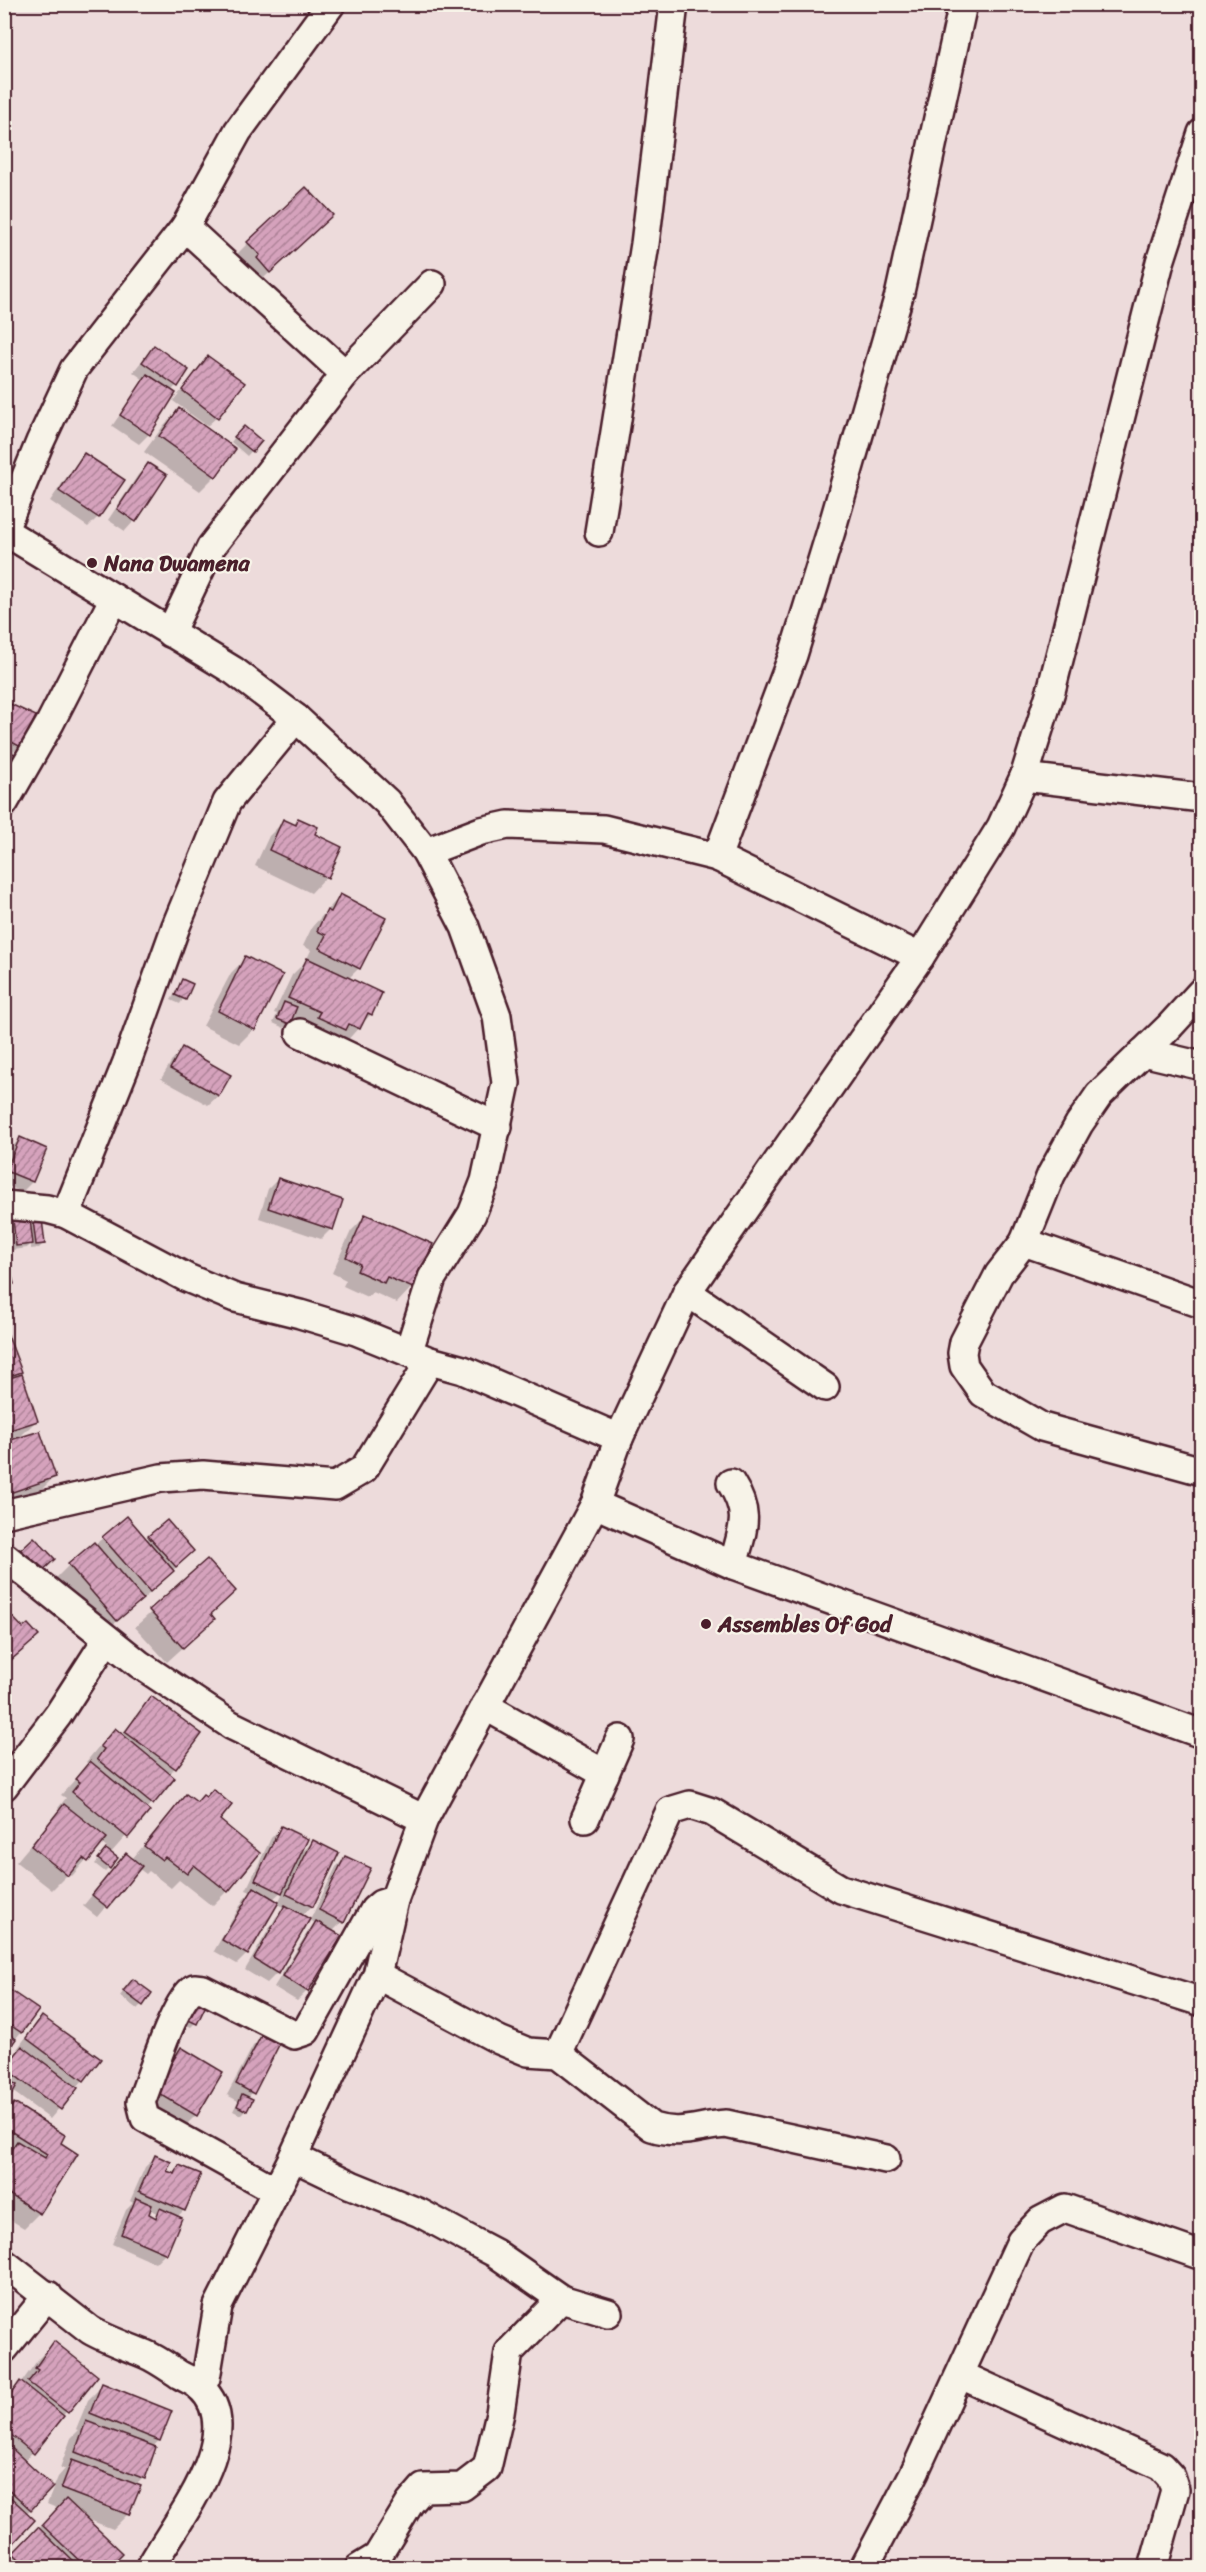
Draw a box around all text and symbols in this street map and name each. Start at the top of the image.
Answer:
place label: Nana Dwamena [103,544,250,583]
marker: Nana Dwamena [85,556,99,570]
place label: Assembles Of God [717,1605,894,1644]
marker: Assembles Of God [699,1617,713,1631]

